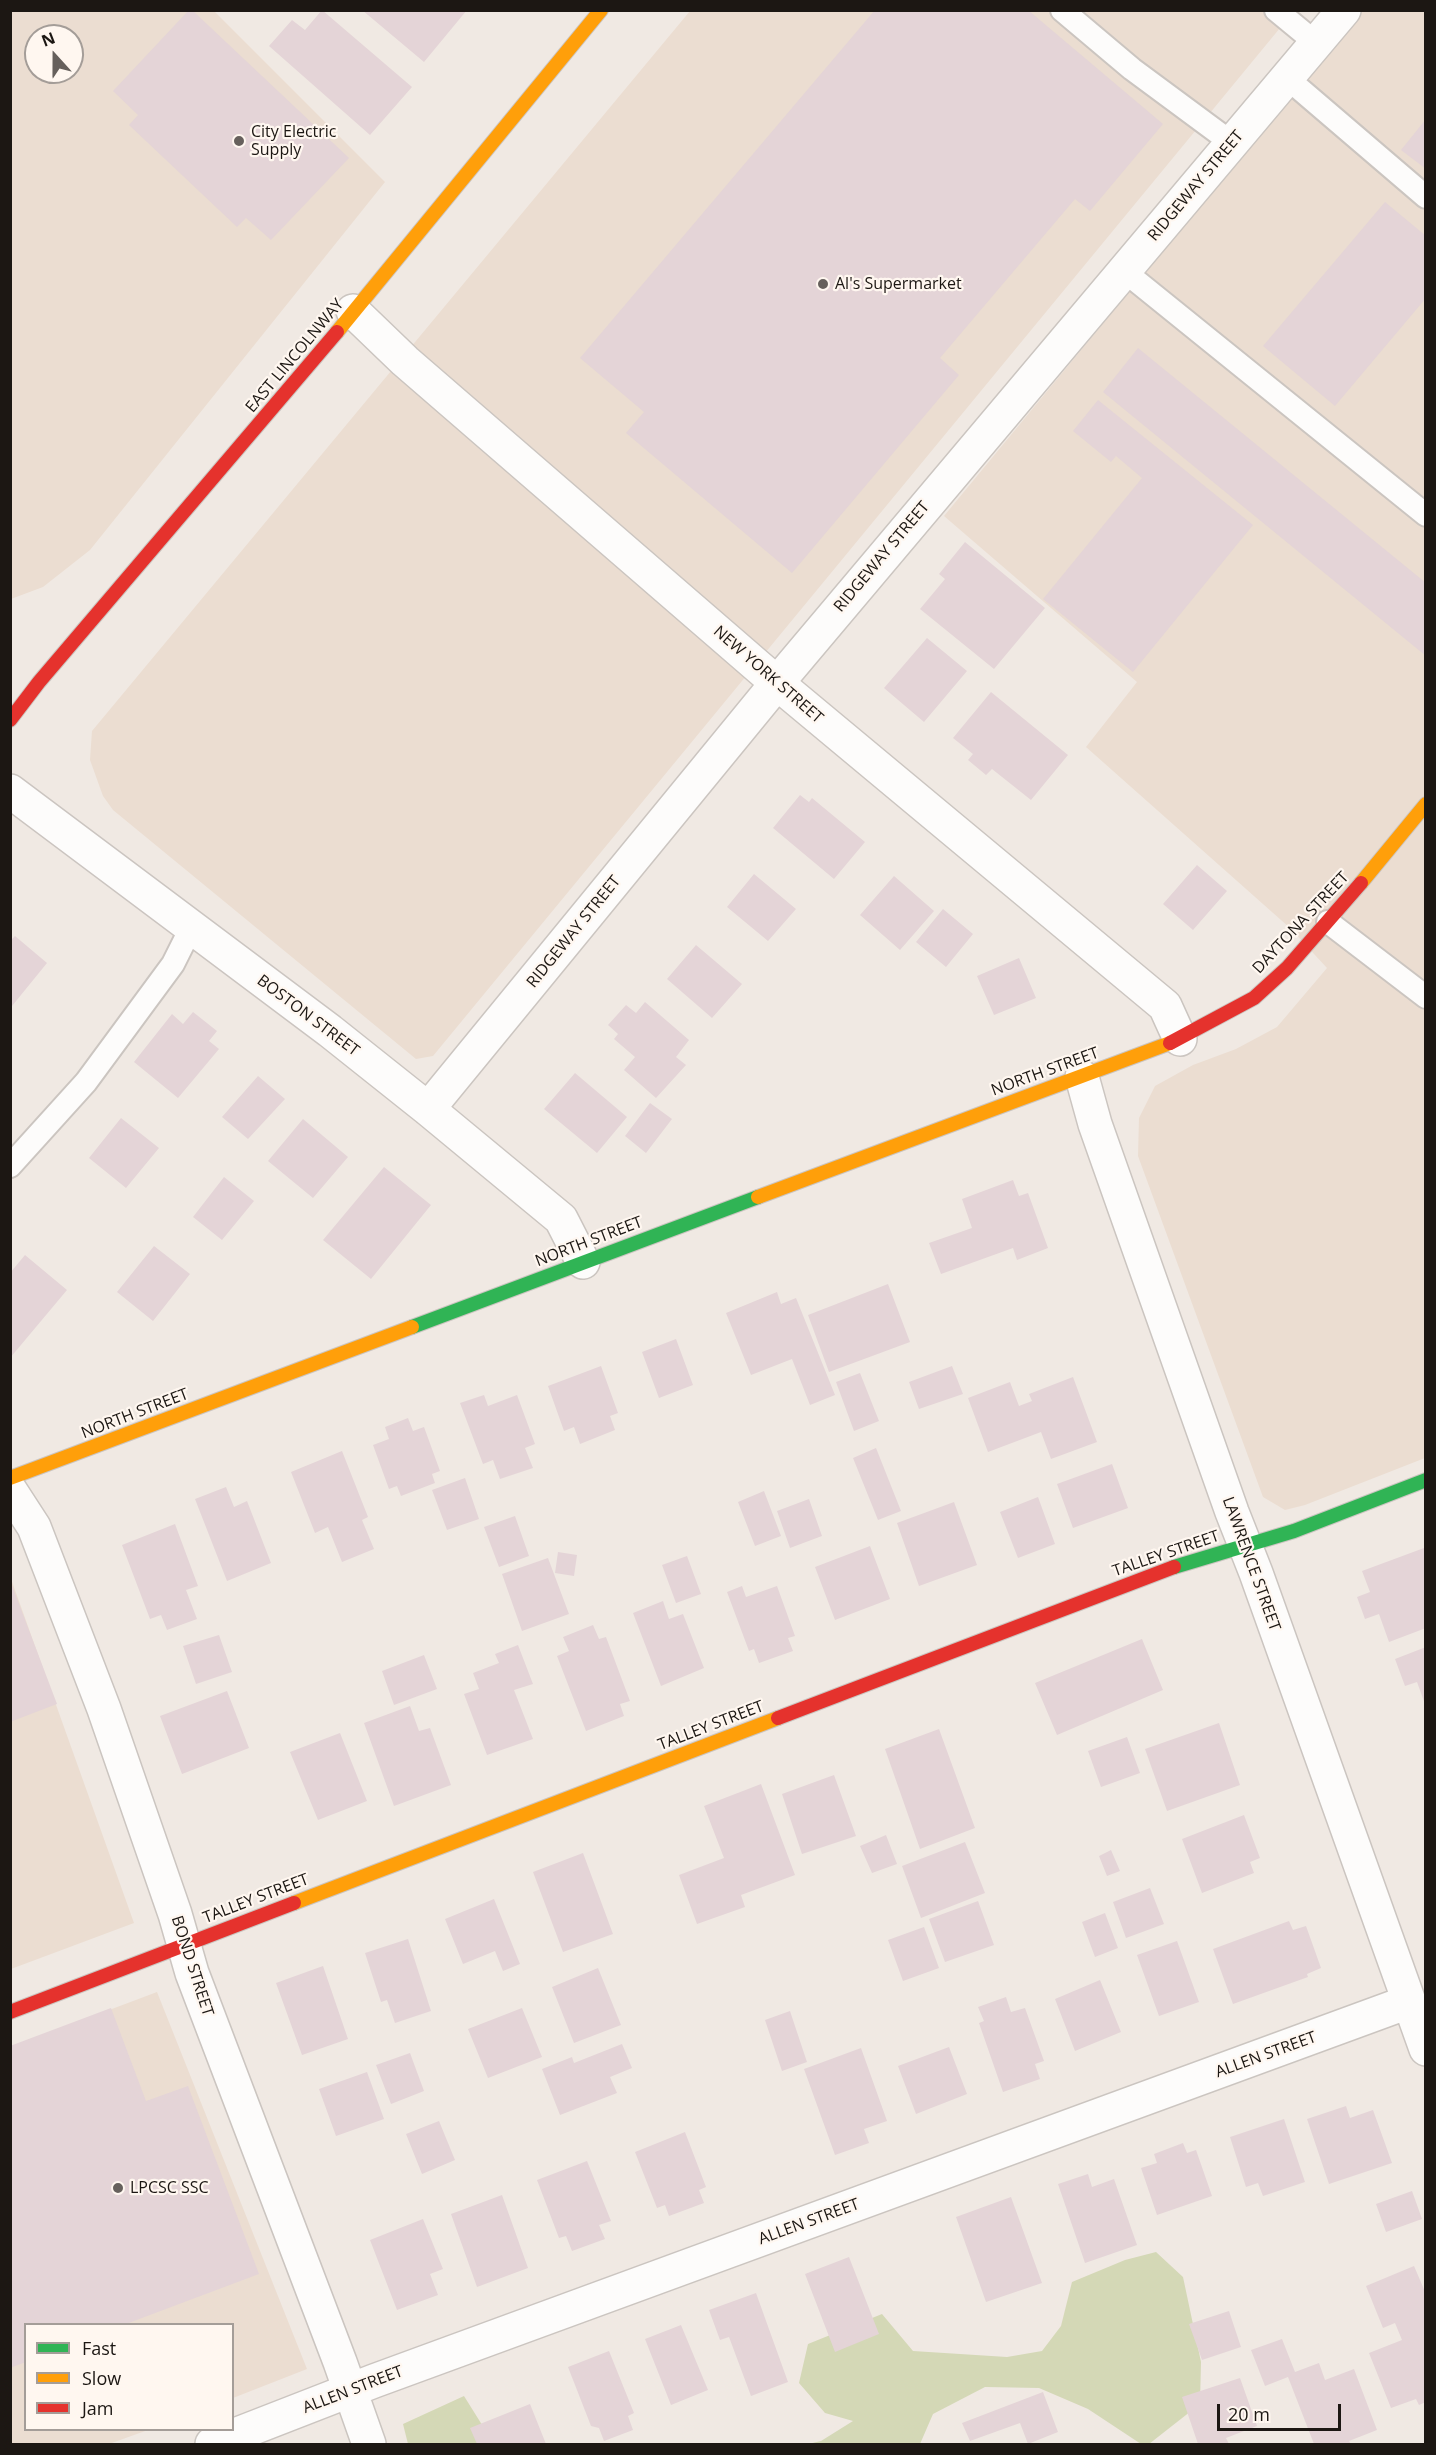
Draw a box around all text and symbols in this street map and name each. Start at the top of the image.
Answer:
north arrow [24,24,84,84]
text: N [38,26,58,52]
place label: City Electric Supply [251,122,337,160]
street label: RIDGEWAY STREET [1144,127,1248,245]
marker: City Electric Supply [232,134,246,148]
place label: Al's Supermarket [835,274,962,294]
marker: Al's Supermarket [816,277,830,291]
street label: EAST LINCOLNWAY [242,295,348,417]
street label: RIDGEWAY STREET [830,498,934,616]
street label: NEW YORK STREET [709,622,827,728]
street label: DAYTONA STREET [1249,868,1353,978]
street label: RIDGEWAY STREET [523,872,625,992]
street label: BOSTON STREET [253,971,363,1061]
street label: NORTH STREET [989,1044,1101,1100]
street label: NORTH STREET [533,1213,645,1271]
street label: NORTH STREET [79,1385,191,1443]
street label: LAWRENCE STREET [1218,1494,1284,1634]
street label: TALLEY STREET [1110,1527,1222,1581]
street label: TALLEY STREET [655,1697,767,1755]
street label: TALLEY STREET [200,1870,312,1928]
street label: BOND STREET [167,1913,217,2019]
street label: ALLEN STREET [1213,2028,1319,2082]
place label: LPCSC SSC [130,2178,209,2198]
marker: LPCSC SSC [111,2181,125,2195]
street label: ALLEN STREET [756,2195,862,2249]
legend [24,2323,234,2431]
text: Fast [82,2336,116,2360]
street label: ALLEN STREET [300,2362,406,2418]
text: Slow [82,2366,121,2390]
scale bar [1220,2392,1344,2430]
text: Jam [82,2396,114,2420]
text: 20 m [1228,2402,1270,2426]

